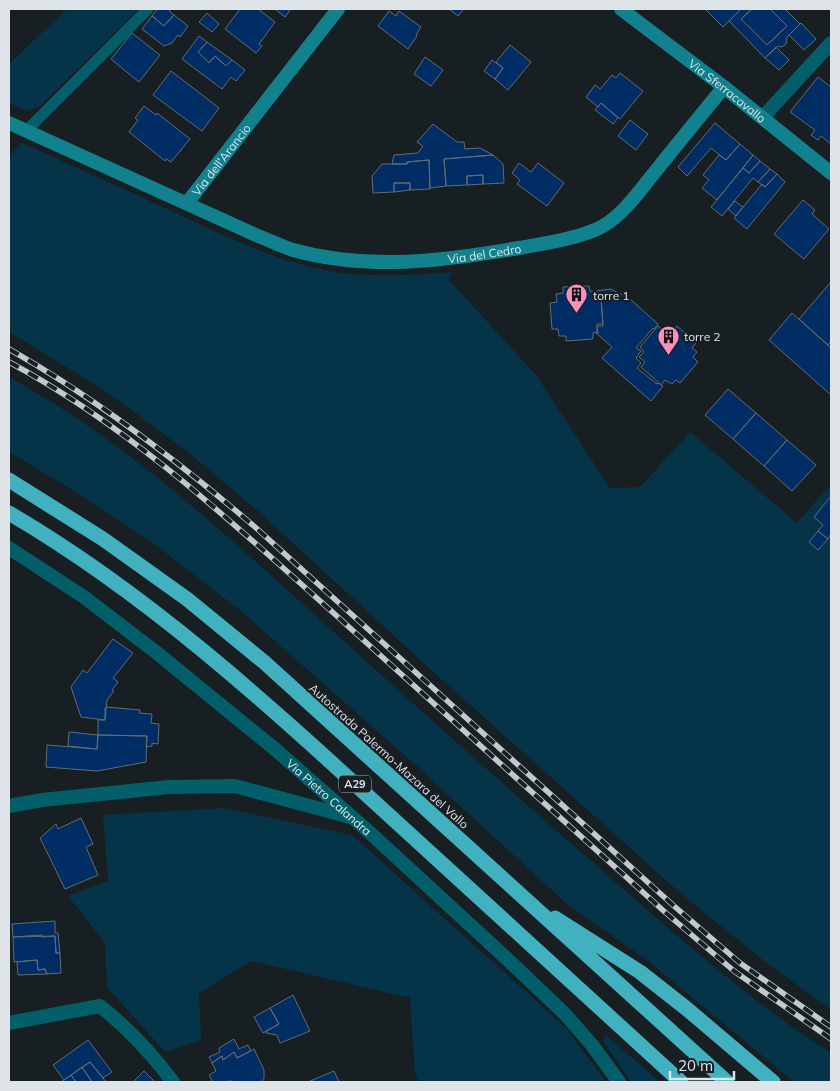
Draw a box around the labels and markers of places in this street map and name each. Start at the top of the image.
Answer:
building icon: torre 1 [565,283,589,314]
place label: torre 1 [593,288,630,303]
building icon: torre 2 [656,324,680,355]
place label: torre 2 [684,329,721,344]

